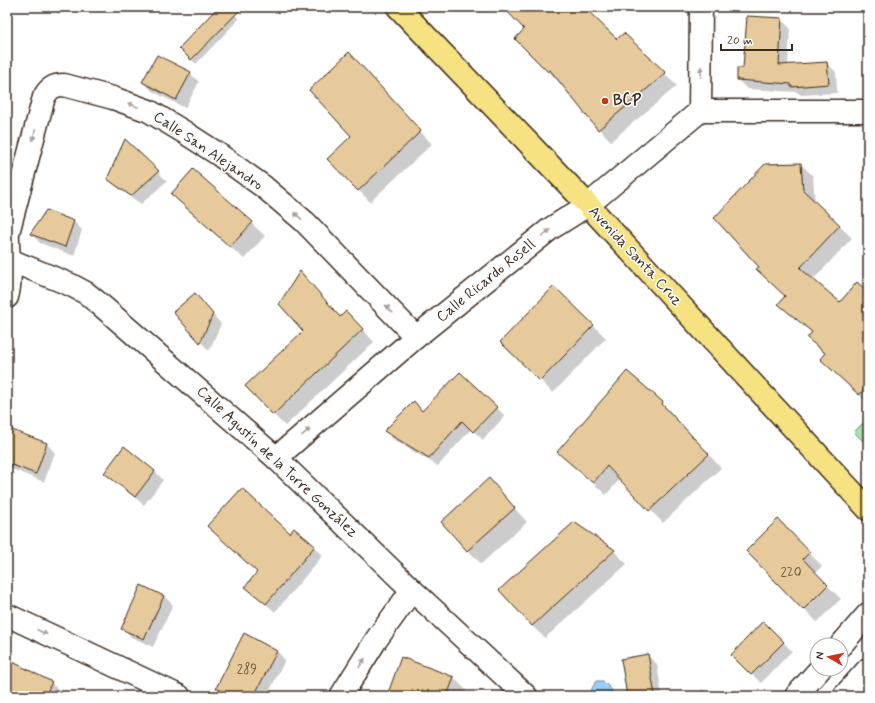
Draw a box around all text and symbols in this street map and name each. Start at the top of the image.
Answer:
scale bar [721,26,792,52]
text: 20 m [727,33,753,49]
one-way arrow [698,65,704,78]
place label: BCP [613,91,641,111]
marker: BCP [600,96,610,106]
one-way arrow [126,101,138,107]
street label: Calle San Alejandro [149,107,267,195]
one-way arrow [31,129,37,141]
street label: Avenida Santa Cruz [584,202,687,310]
one-way arrow [293,211,303,221]
one-way arrow [540,228,551,237]
street label: Calle Ricardo Rosell [432,235,540,327]
one-way arrow [384,304,394,314]
street label: Calle Agustín de la Torre González [192,382,362,542]
one-way arrow [301,428,311,437]
house number: 220 [780,564,802,581]
one-way arrow [37,629,48,635]
north arrow [809,637,849,677]
text: N [813,651,828,660]
one-way arrow [358,657,365,668]
house number: 289 [237,661,257,678]

